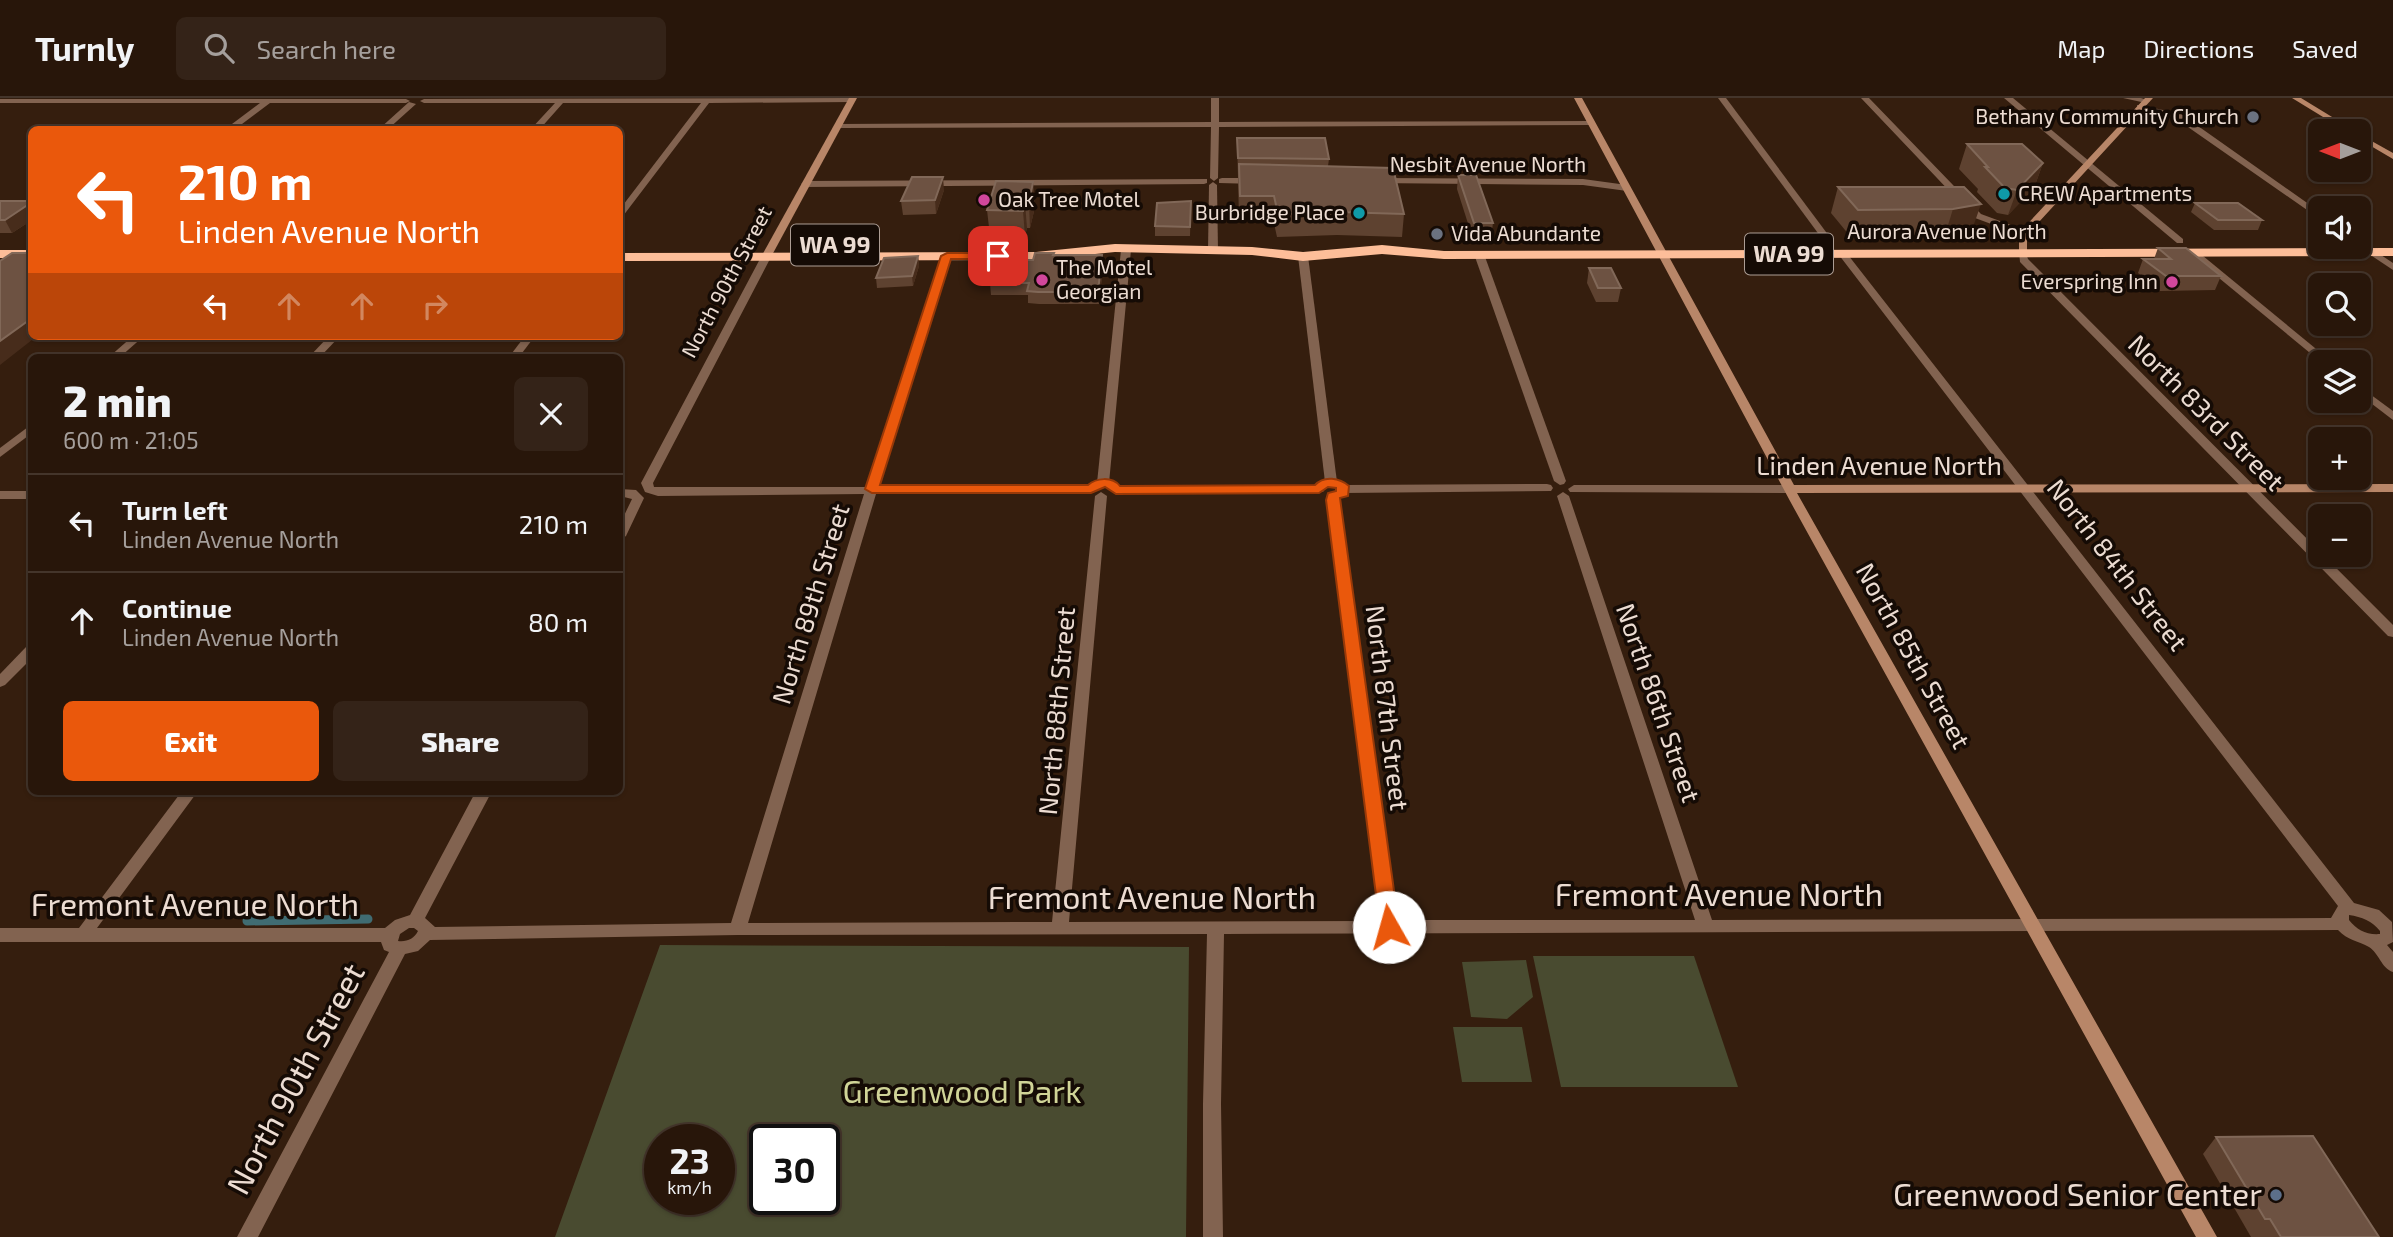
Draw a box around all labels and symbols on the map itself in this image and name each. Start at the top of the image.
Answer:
place label: Bethany Community Church [1975,103,2239,128]
marker: Bethany Community Church [2245,109,2261,125]
north arrow [2308,119,2371,182]
street label: Nesbit Avenue North [1390,151,1586,176]
place label: CREW Apartments [2018,180,2192,205]
place label: Oak Tree Motel [998,186,1140,211]
marker: CREW Apartments [1996,186,2012,202]
marker: Oak Tree Motel [976,192,992,208]
place label: Burbridge Place [1195,199,1345,224]
street label: North 90th Street [675,201,776,361]
marker: Burbridge Place [1351,205,1367,221]
street label: Aurora Avenue North [1847,218,2047,243]
place label: Vida Abundante [1451,220,1601,245]
road number: WA 99 [791,225,879,266]
pin [968,226,1028,286]
marker: Vida Abundante [1429,226,1445,242]
road number: WA 99 [1745,234,1833,274]
place label: The Motel Georgian [1056,254,1153,303]
place label: Everspring Inn [2021,268,2158,293]
marker: The Motel Georgian [1034,272,1050,288]
marker: Everspring Inn [2164,274,2180,290]
street label: North 83rd Street [2123,328,2292,496]
street label: Linden Avenue North [1756,449,2002,480]
street label: North 84th Street [2042,472,2195,656]
street label: North 89th Street [764,499,855,708]
street label: North 85th Street [1851,557,1978,753]
street label: North 86th Street [1611,599,1708,806]
street label: North 87th Street [1361,603,1416,812]
street label: North 88th Street [1031,605,1080,816]
street label: Fremont Avenue North [1555,874,1883,912]
street label: Fremont Avenue North [988,877,1316,915]
street label: Fremont Avenue North [31,884,359,922]
position arrow [1352,890,1426,964]
street label: North 90th Street [217,956,371,1200]
park label: Greenwood Park [842,1071,1082,1109]
speed limit sign: 30 [749,1124,840,1215]
place label: Greenwood Senior Center [1893,1174,2262,1212]
marker: Greenwood Senior Center [2268,1187,2284,1203]

